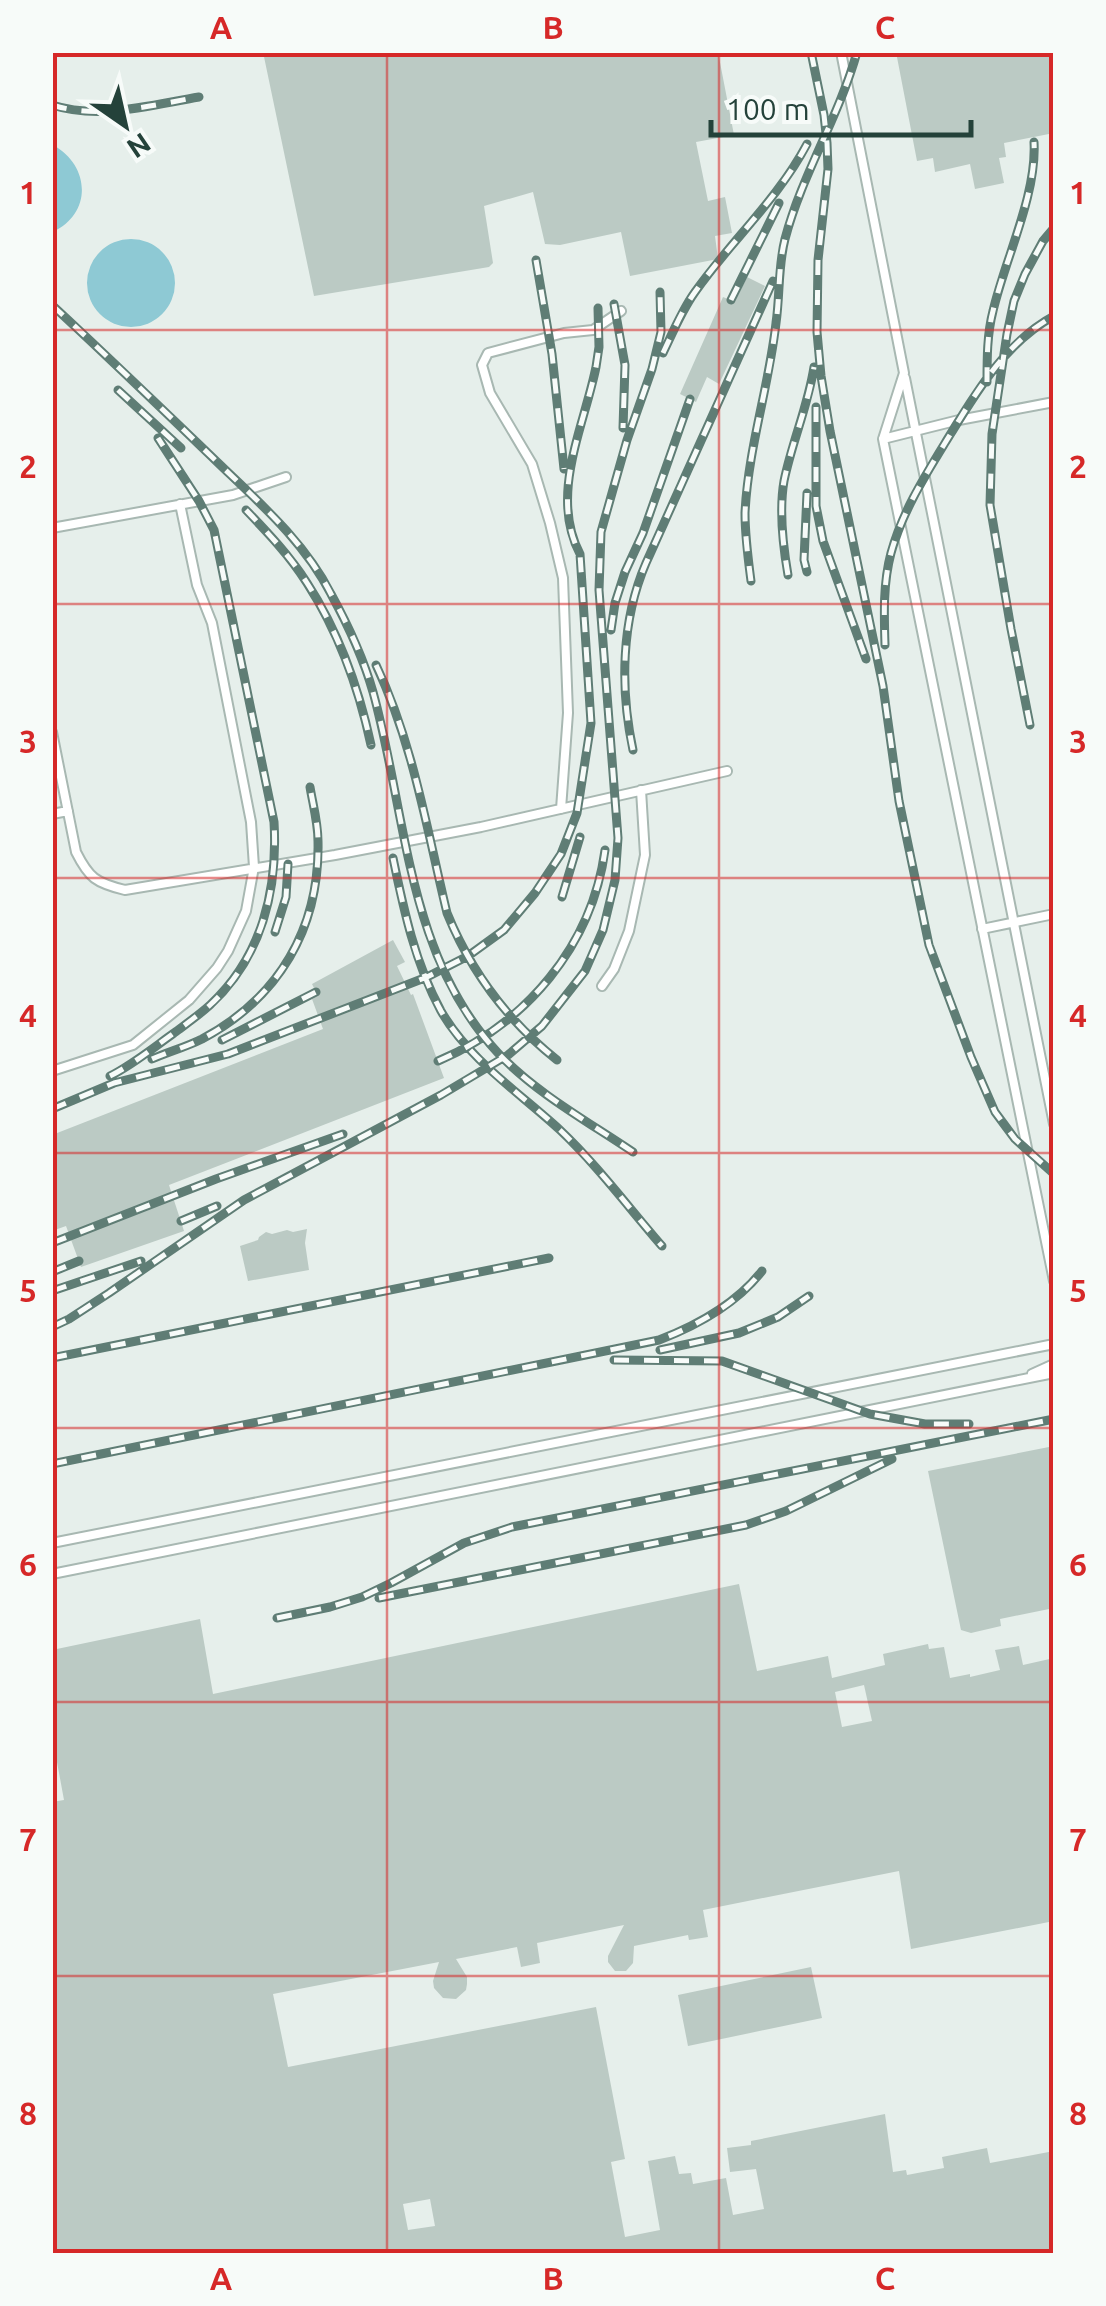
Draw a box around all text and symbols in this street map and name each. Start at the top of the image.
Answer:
text: A [210,9,233,45]
text: B [542,9,564,45]
text: C [875,9,895,45]
north arrow [75,75,175,175]
scale bar [711,75,971,137]
text: 100 m [726,92,810,126]
text: N [122,127,157,165]
text: 1 [19,174,37,210]
text: 1 [1069,174,1087,210]
text: 2 [19,448,37,484]
text: 2 [1069,448,1087,484]
text: 3 [19,723,37,759]
text: 3 [1069,723,1087,759]
text: 4 [19,997,37,1033]
text: 4 [1069,997,1087,1033]
text: 5 [19,1272,37,1308]
text: 5 [1069,1272,1087,1308]
text: 6 [19,1546,37,1582]
text: 6 [1069,1546,1087,1582]
text: 7 [19,1821,37,1857]
text: 7 [1069,1821,1087,1857]
text: 8 [19,2095,37,2131]
text: 8 [1069,2095,1087,2131]
text: A [210,2260,233,2296]
text: B [542,2260,564,2296]
text: C [875,2260,895,2296]

